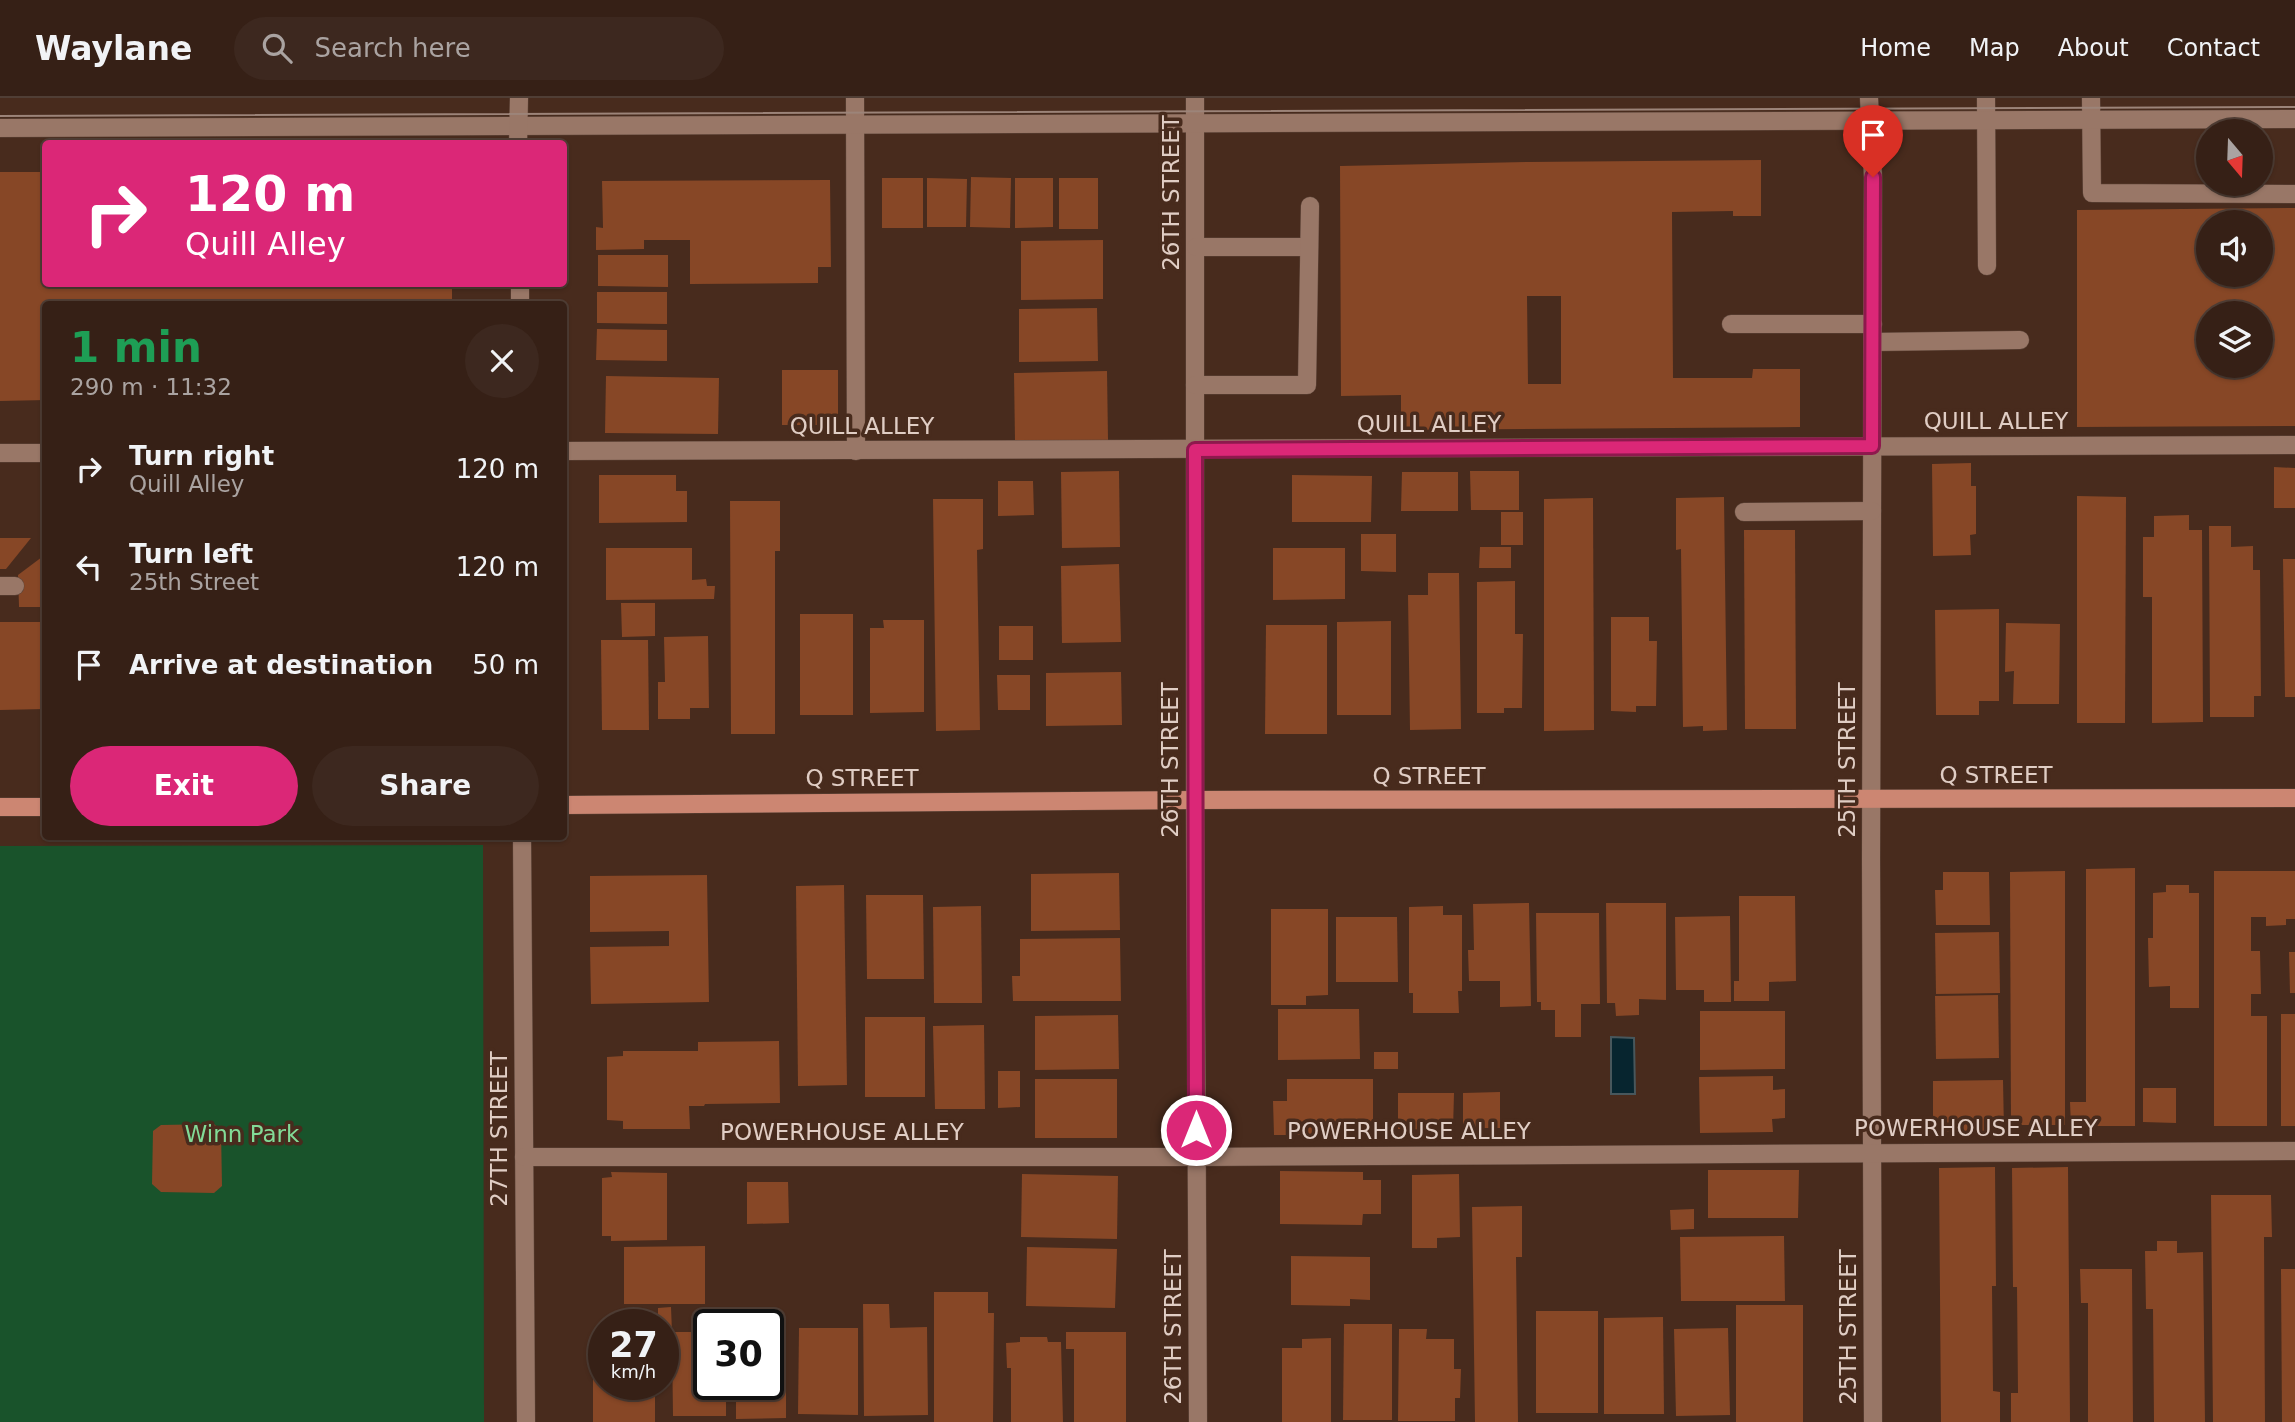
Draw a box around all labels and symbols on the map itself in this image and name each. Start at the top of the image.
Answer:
pin [1843,105,1903,177]
street label: 26TH STREET [1158,114,1184,271]
north arrow [2196,119,2273,196]
street label: QUILL ALLEY [1924,408,2069,434]
street label: QUILL ALLEY [1357,411,1502,437]
street label: QUILL ALLEY [790,413,935,439]
street label: 26TH STREET [1157,681,1183,838]
street label: 25TH STREET [1834,681,1860,838]
street label: Q STREET [1939,762,2054,788]
street label: Q STREET [1372,763,1487,789]
street label: Q STREET [805,765,920,791]
street label: 27TH STREET [486,1050,512,1207]
position arrow [1159,1093,1233,1167]
street label: POWERHOUSE ALLEY [1854,1115,2099,1141]
street label: POWERHOUSE ALLEY [1287,1118,1532,1144]
street label: POWERHOUSE ALLEY [720,1119,965,1145]
park label: Winn Park [185,1121,300,1147]
street label: 26TH STREET [1160,1248,1186,1405]
street label: 25TH STREET [1835,1248,1861,1405]
speed limit sign: 30 [693,1309,784,1400]

